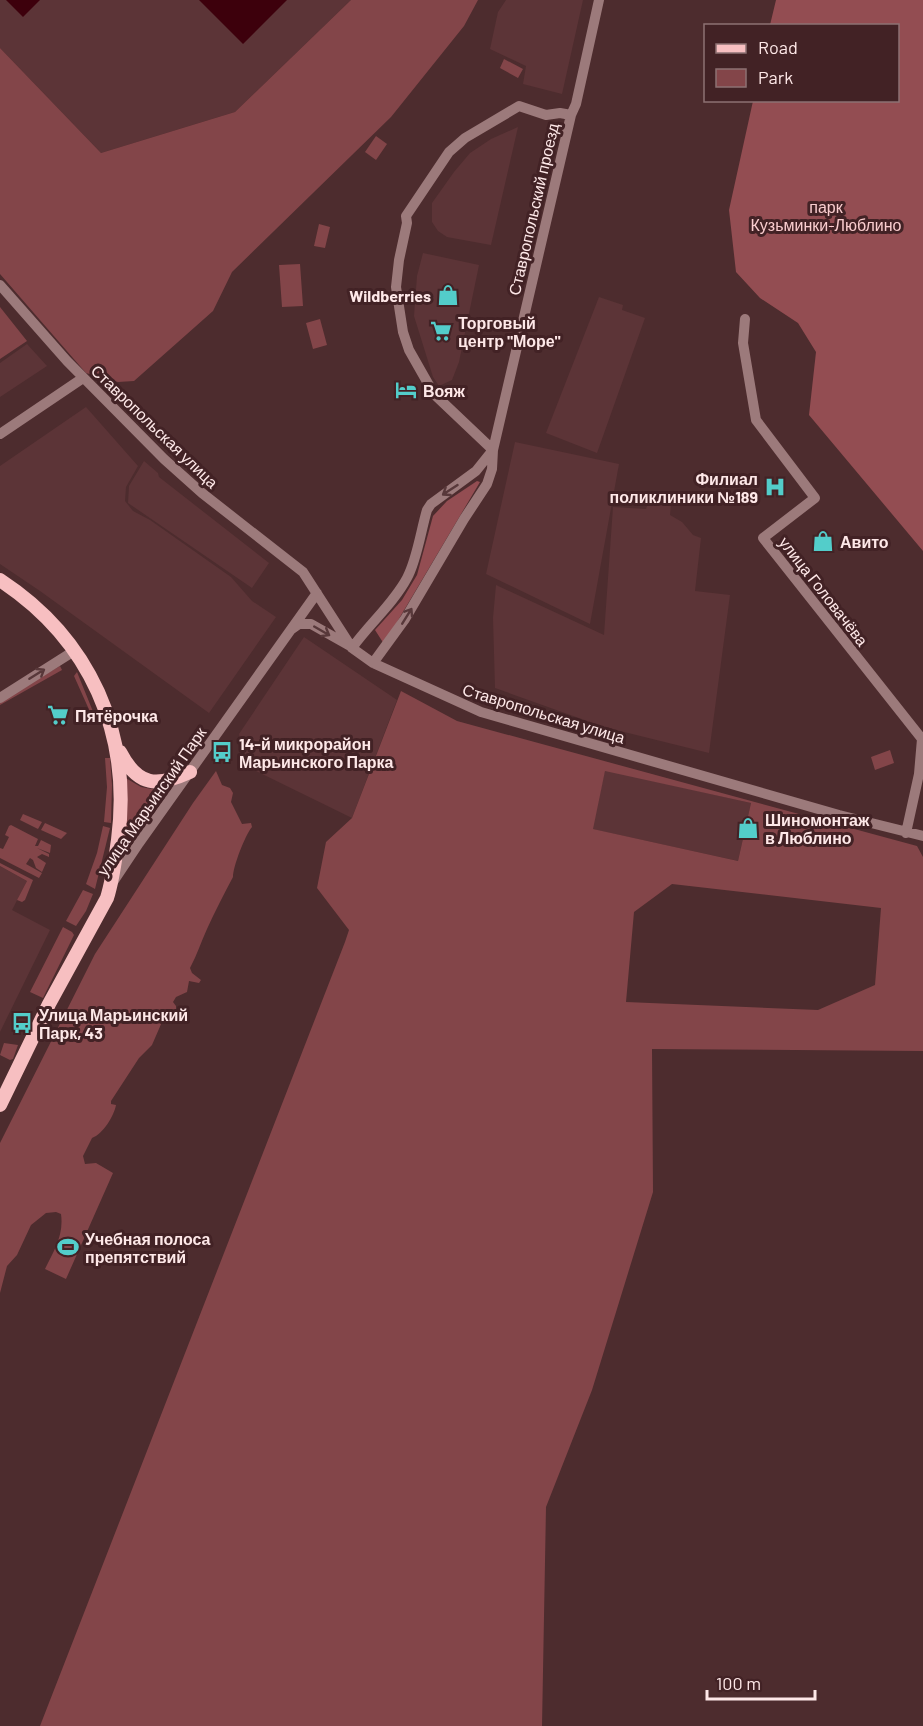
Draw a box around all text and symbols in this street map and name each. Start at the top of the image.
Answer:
legend [704,24,899,102]
text: Road [758,36,798,58]
text: Park [758,66,793,88]
street label: Ставропольский проезд [504,120,562,297]
park label: парк Кузьминки-Люблино [751,197,902,234]
shop icon: Wildberries [436,283,460,307]
place label: Wildberries [349,286,431,305]
place label: Торговый центр "Море" [458,313,561,350]
supermarket icon: Торговый центр "Море" [429,319,453,343]
street label: Ставропольская улица [88,361,222,492]
hotel icon: Вояж [394,378,418,402]
place label: Вояж [423,381,465,400]
place label: Филиал поликлиники №189 [610,469,758,506]
hospital icon: Филиал поликлиники №189 [763,475,787,499]
one-way arrow [442,484,459,496]
shop icon: Авито [811,529,835,553]
place label: Авито [840,532,889,551]
street label: улица Головачёва [776,533,873,649]
one-way arrow [401,608,413,625]
one-way arrow [313,625,330,637]
one-way arrow [28,668,45,680]
street label: Ставропольская улица [460,679,628,747]
supermarket icon: Пятёрочка [46,703,70,727]
place label: Пятёрочка [75,706,158,725]
street label: улица Марьинский Парк [92,722,210,879]
place label: 14-й микрорайон Марьинского Парка [239,734,394,771]
bus stop icon: 14-й микрорайон Марьинского Парка [210,740,234,764]
place label: Шиномонтаж в Люблино [765,810,870,847]
shop icon: Шиномонтаж в Люблино [736,816,760,840]
place label: Улица Марьинский Парк, 43 [39,1005,188,1042]
bus stop icon: Улица Марьинский Парк, 43 [10,1011,34,1035]
place label: Учебная полоса препятствий [85,1229,211,1266]
sports icon: Учебная полоса препятствий [56,1235,80,1259]
scale bar [707,1663,815,1701]
text: 100 m [716,1672,761,1694]

